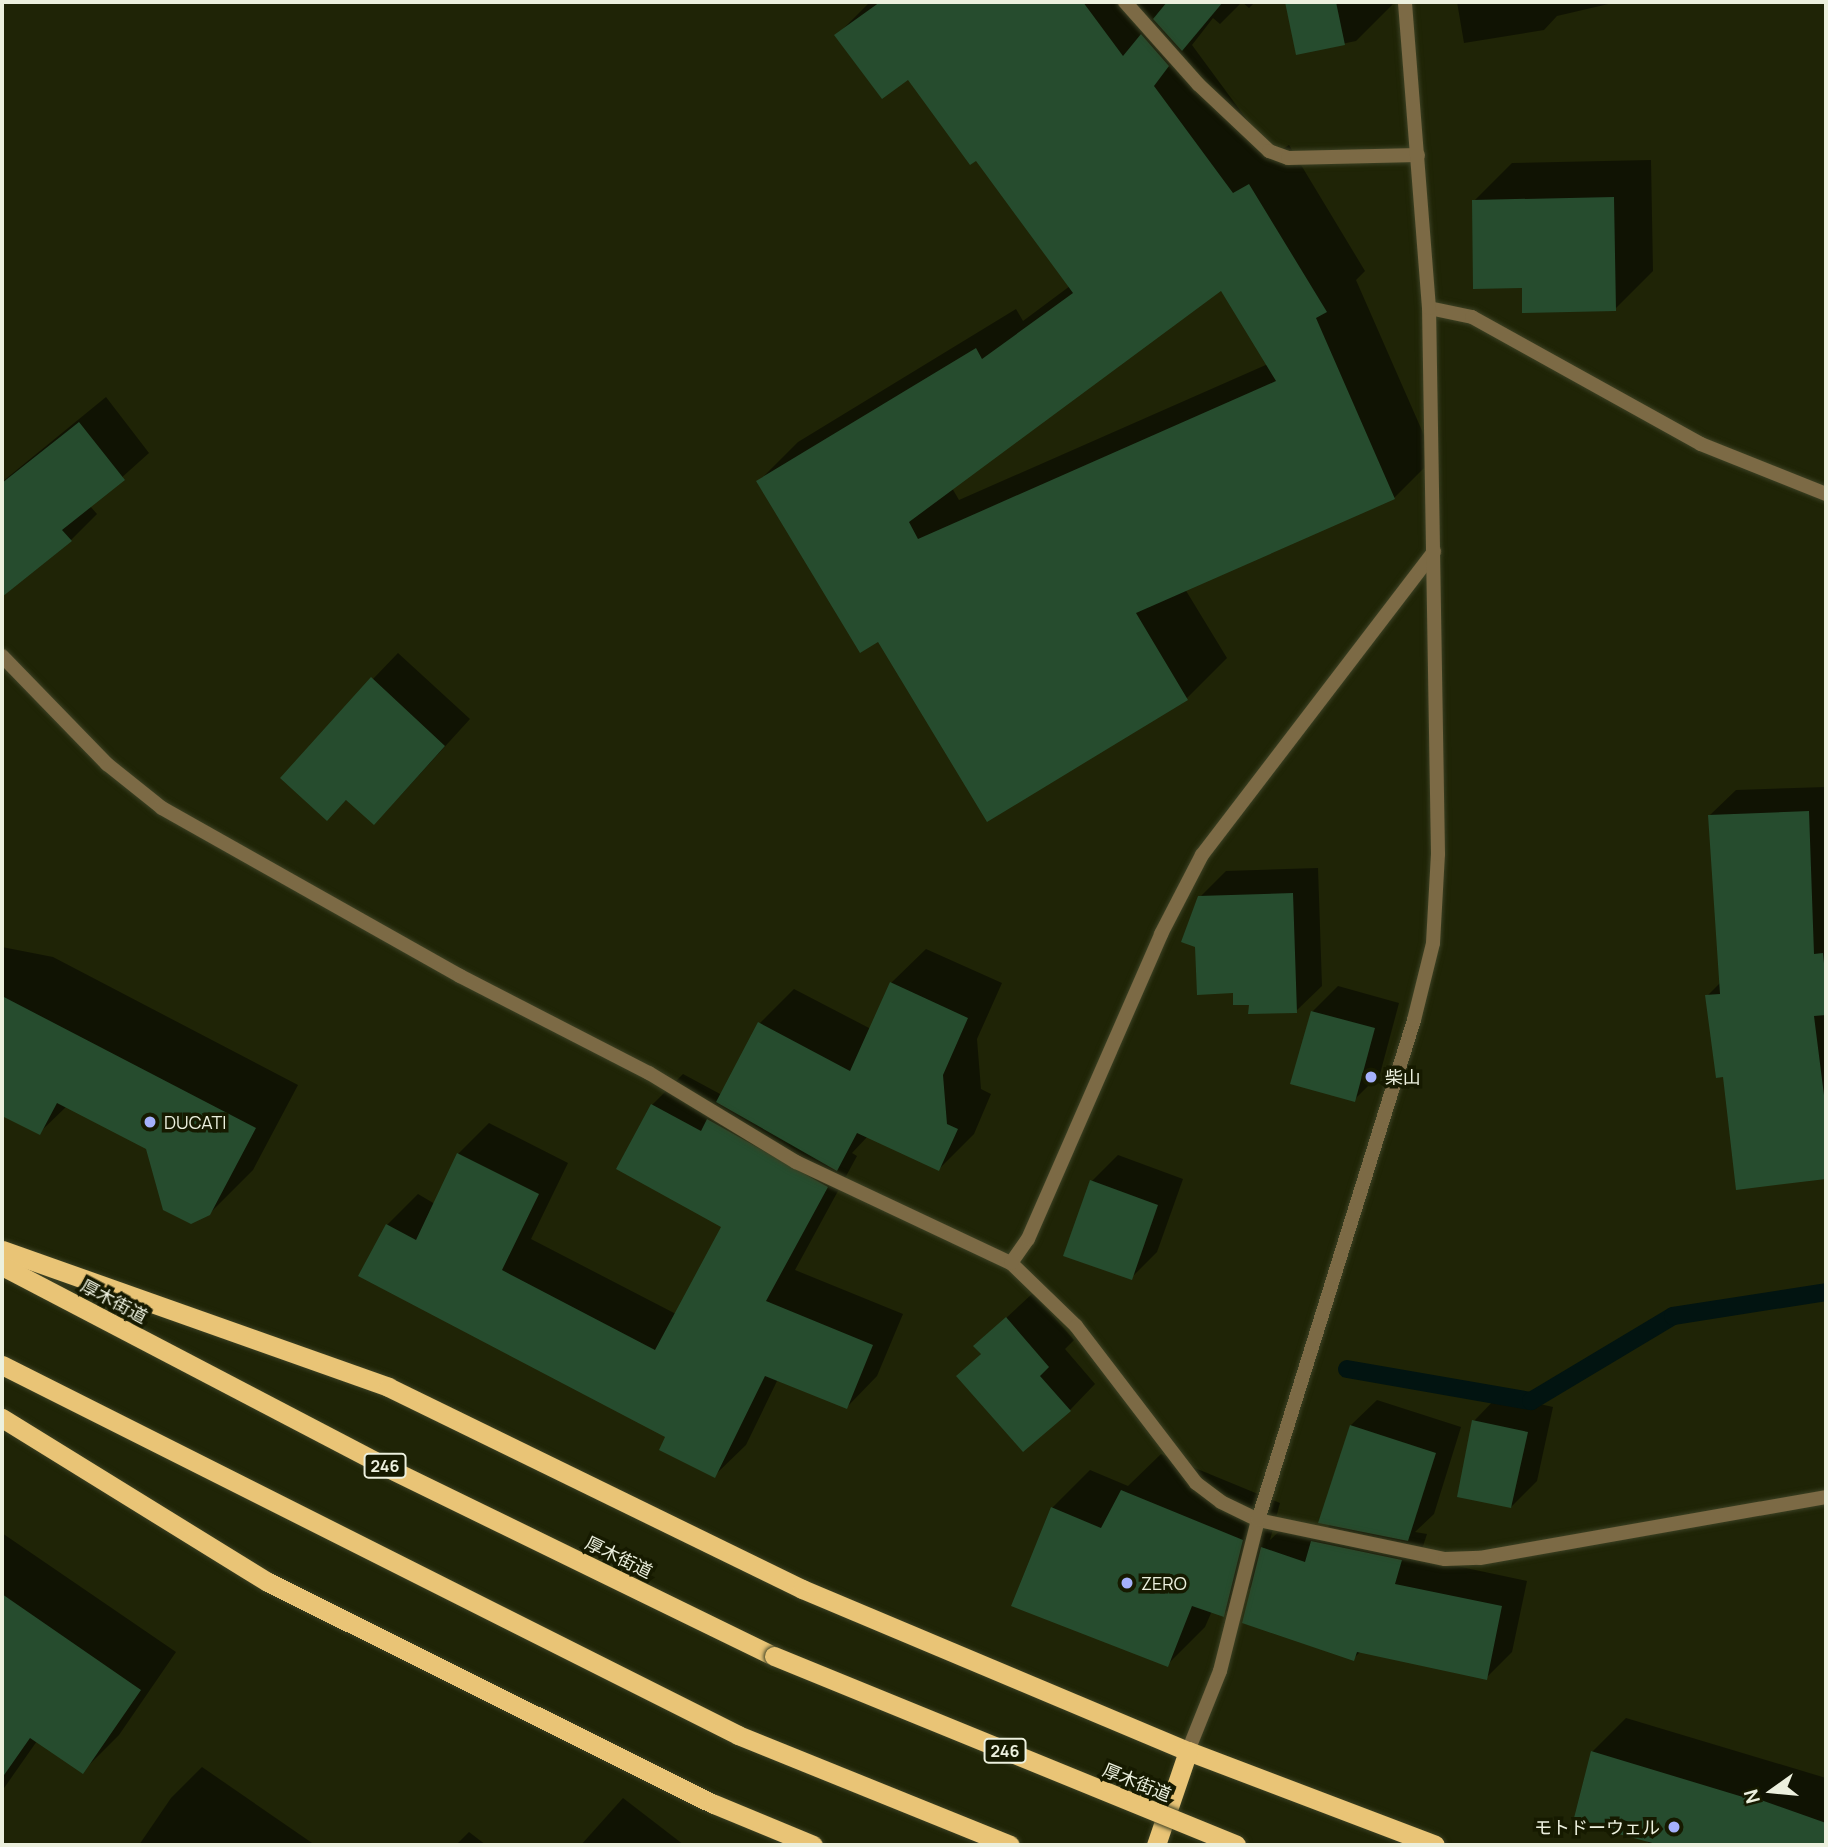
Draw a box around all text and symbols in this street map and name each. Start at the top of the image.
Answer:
place label: 柴山 [1385,1066,1421,1088]
marker: 柴山 [1363,1069,1379,1085]
place label: DUCATI [164,1111,227,1133]
marker: DUCATI [142,1114,158,1130]
street label: 厚木街道 [77,1275,151,1327]
road number: 246 [362,1454,408,1478]
street label: 厚木街道 [582,1532,656,1582]
place label: ZERO [1141,1572,1187,1594]
marker: ZERO [1119,1575,1135,1591]
road number: 246 [982,1738,1028,1764]
north arrow [1737,1756,1807,1826]
street label: 厚木街道 [1100,1759,1174,1805]
text: N [1737,1786,1766,1806]
place label: モトドーウェル [1534,1816,1660,1838]
marker: モトドーウェル [1666,1819,1682,1835]

